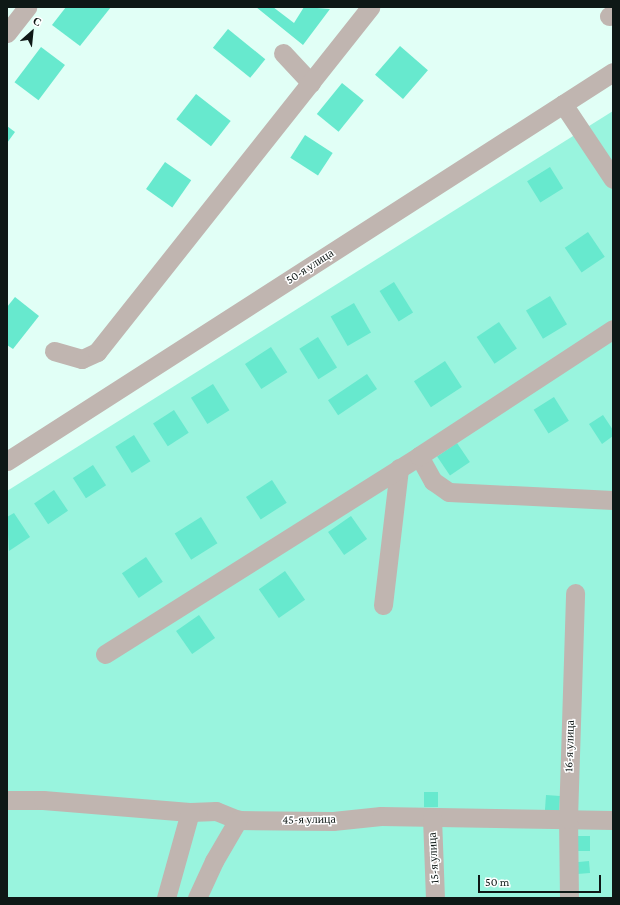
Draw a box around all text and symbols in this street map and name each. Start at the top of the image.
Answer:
north arrow [12,12,52,52]
text: С [31,14,44,28]
street label: 50-я улица [283,246,337,288]
street label: 16-я улица [562,720,578,772]
street label: 45-я улица [282,812,336,828]
street label: 15-я улица [425,832,443,884]
scale bar [480,867,603,893]
text: 50 m [485,875,509,889]

